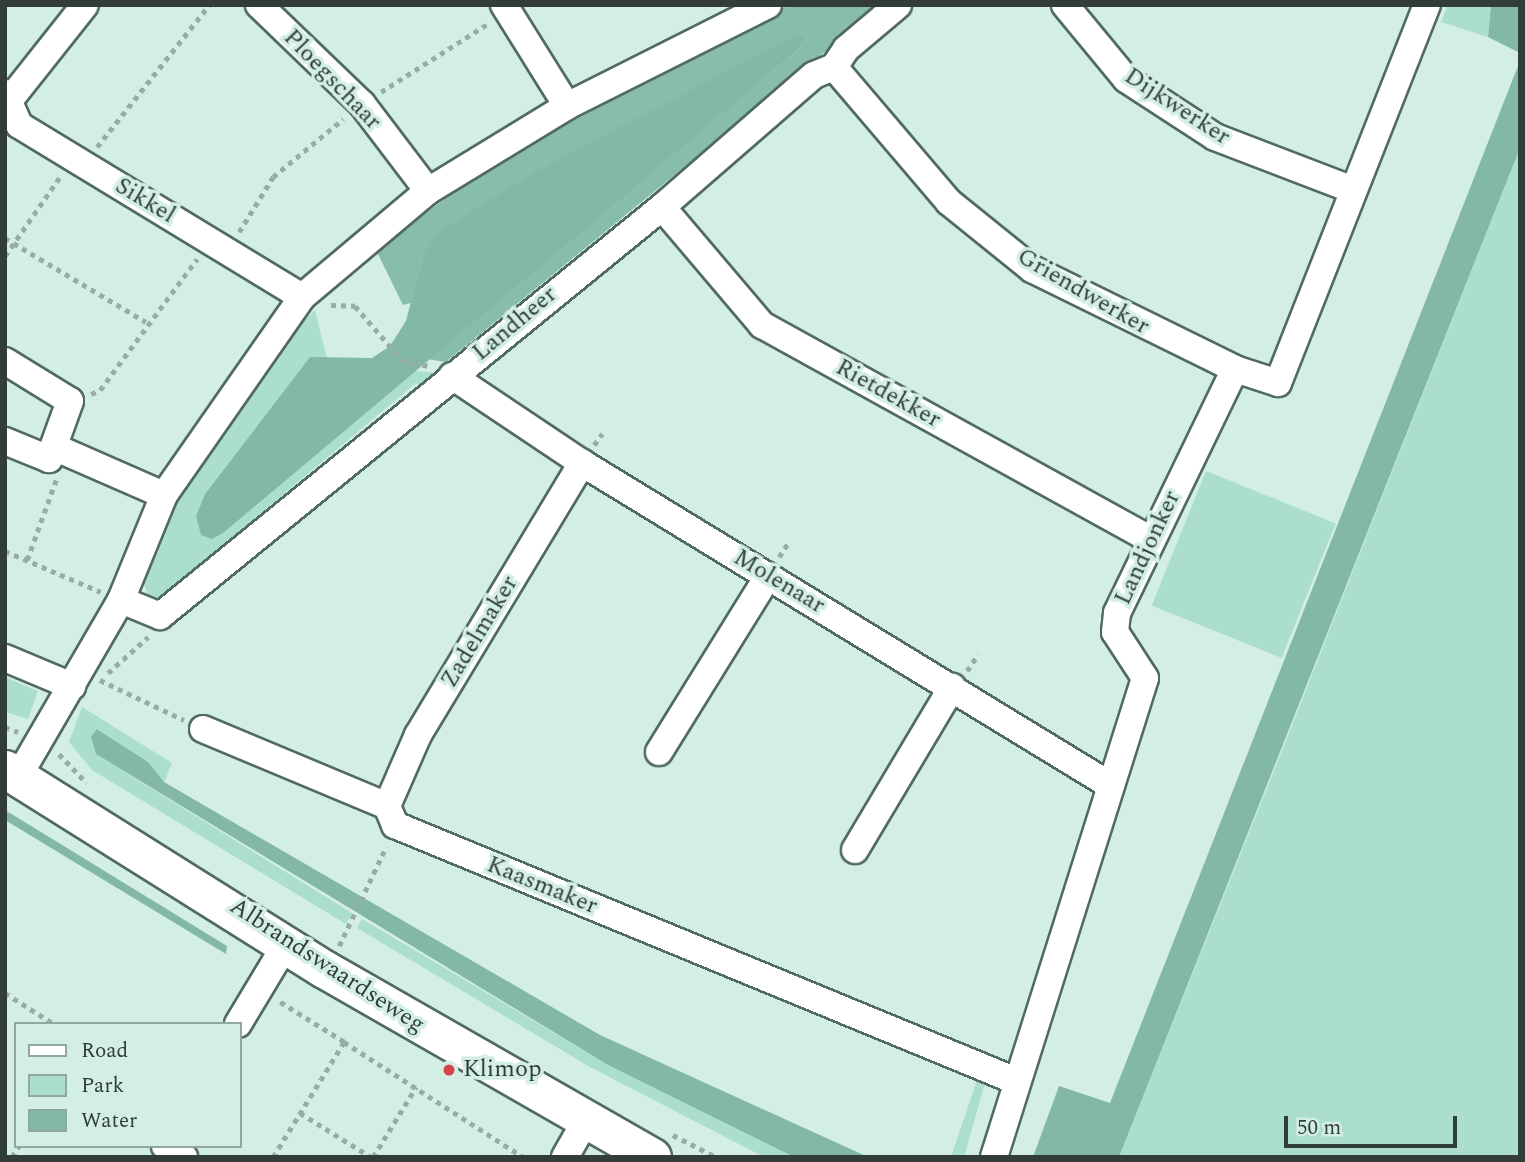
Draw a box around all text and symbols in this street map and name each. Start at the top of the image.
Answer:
street label: Ploegschaar [277,24,387,136]
street label: Dijkwerker [1119,62,1235,152]
street label: Sikkel [110,172,180,230]
street label: Griendwerker [1012,243,1154,341]
street label: Landheer [467,281,563,367]
street label: Rietdekker [830,353,946,435]
street label: Landjonker [1109,486,1187,610]
street label: Molenaar [728,544,830,620]
street label: Zadelmaker [435,571,525,693]
street label: Kaasmaker [482,851,602,921]
street label: Albrandswaardseweg [224,892,430,1040]
legend [14,1022,242,1148]
text: Road [81,1035,128,1067]
place label: Klimop [463,1056,542,1084]
marker: Klimop [441,1062,457,1078]
text: Park [81,1070,124,1102]
scale bar [1287,1102,1460,1146]
text: Water [81,1105,137,1137]
text: 50 m [1297,1112,1341,1144]

